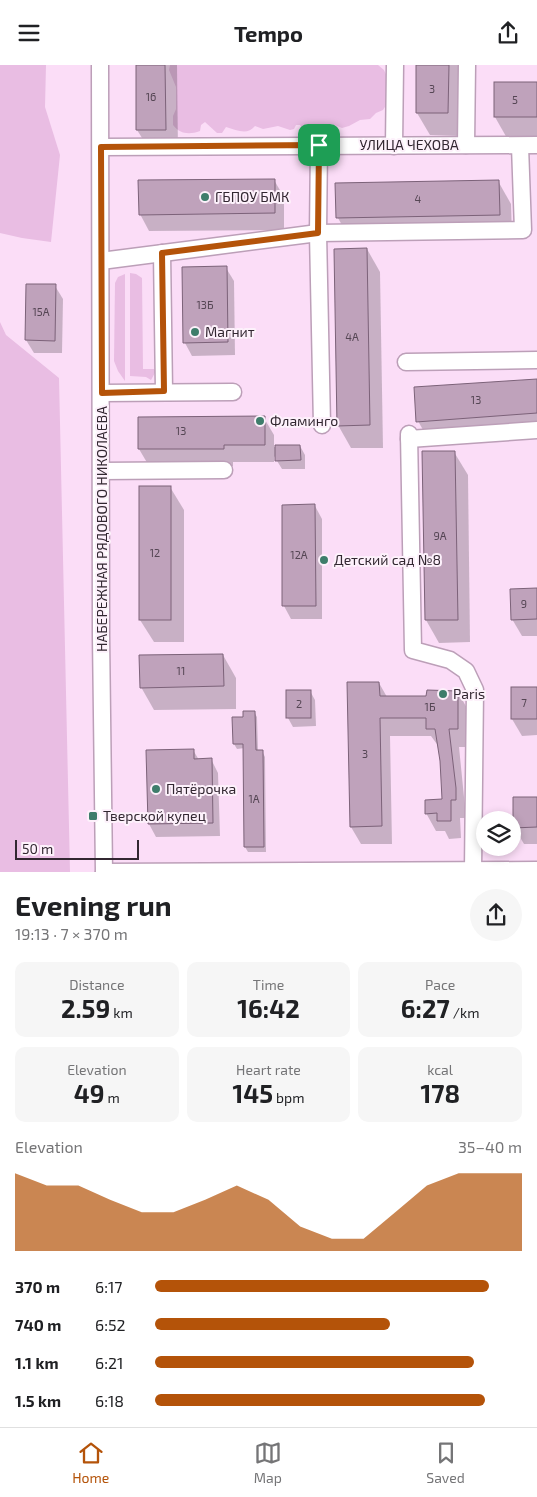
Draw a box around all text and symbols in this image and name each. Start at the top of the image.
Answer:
icon: menu [15,19,43,47]
icon: share [494,19,522,47]
text: Tempo [234,20,303,46]
house number: 3 [429,82,435,95]
house number: 16 [146,90,156,103]
house number: 5 [512,93,518,106]
pin [298,124,340,166]
icon: arrive [305,131,333,159]
street label: УЛИЦА ЧЕХОВА [359,136,459,153]
place label: ГБПОУ БМК [215,188,289,205]
marker: ГБПОУ БМК [199,191,211,203]
house number: 4 [415,192,422,205]
house number: 13Б [196,298,214,311]
house number: 15А [32,305,50,318]
place label: Магнит [205,323,255,340]
marker: Магнит [189,326,201,338]
house number: 4А [345,330,359,343]
house number: 13 [471,393,481,406]
street label: НАБЕРЕЖНАЯ РЯДОВОГО НИКОЛАЕВА [93,406,110,652]
place label: Фламинго [270,412,338,429]
marker: Фламинго [254,415,266,427]
house number: 13 [176,424,186,437]
house number: 9А [433,529,447,542]
house number: 12 [150,546,160,559]
house number: 12А [290,548,308,561]
place label: Детский сад №8 [334,551,441,568]
marker: Детский сад №8 [318,554,330,566]
house number: 9 [521,597,527,610]
house number: 11 [177,664,185,677]
place label: Paris [453,685,485,702]
marker: Paris [437,688,449,700]
house number: 7 [521,696,527,709]
house number: 2 [296,697,302,710]
house number: 1Б [425,700,436,713]
house number: 3 [362,747,368,760]
place label: Пятёрочка [166,780,236,797]
marker: Пятёрочка [150,783,162,795]
house number: 1А [248,792,260,805]
place label: Тверской купец [103,807,206,824]
marker: Тверской купец [87,810,99,822]
map controls [476,811,521,856]
button: layers [476,811,521,856]
scale bar [15,837,139,860]
text: 50 m [22,840,53,857]
text: Evening run [15,888,172,922]
button: share [470,889,522,941]
text: 19:13 · 7 × 370 m [15,924,128,943]
text: Distance [69,976,124,993]
text: Time [253,976,284,993]
text: Pace [425,976,455,993]
text: 2.59 [61,993,110,1023]
text: 16:42 [237,993,300,1023]
text: 6:27 [401,993,450,1023]
text: km [110,1004,133,1021]
text: /km [450,1004,479,1021]
text: Elevation [67,1061,127,1078]
text: Heart rate [236,1061,301,1078]
text: kcal [427,1061,453,1078]
text: 49 [74,1078,104,1108]
text: 145 [232,1078,273,1108]
text: 178 [420,1078,460,1108]
text: m [104,1089,120,1106]
text: bpm [273,1089,305,1106]
text: Elevation [15,1137,83,1156]
text: 35–40 m [458,1137,522,1156]
text: 370 m [15,1277,60,1296]
text: 6:17 [95,1277,123,1296]
text: 740 m [15,1315,61,1334]
text: 6:52 [95,1315,126,1334]
text: 1.1 km [15,1353,59,1372]
text: 6:21 [95,1353,123,1372]
text: 1.5 km [15,1391,61,1410]
text: 6:18 [95,1391,124,1410]
tab: Home [72,1439,109,1486]
tab: Map [254,1439,282,1486]
tab: Saved [426,1439,465,1486]

